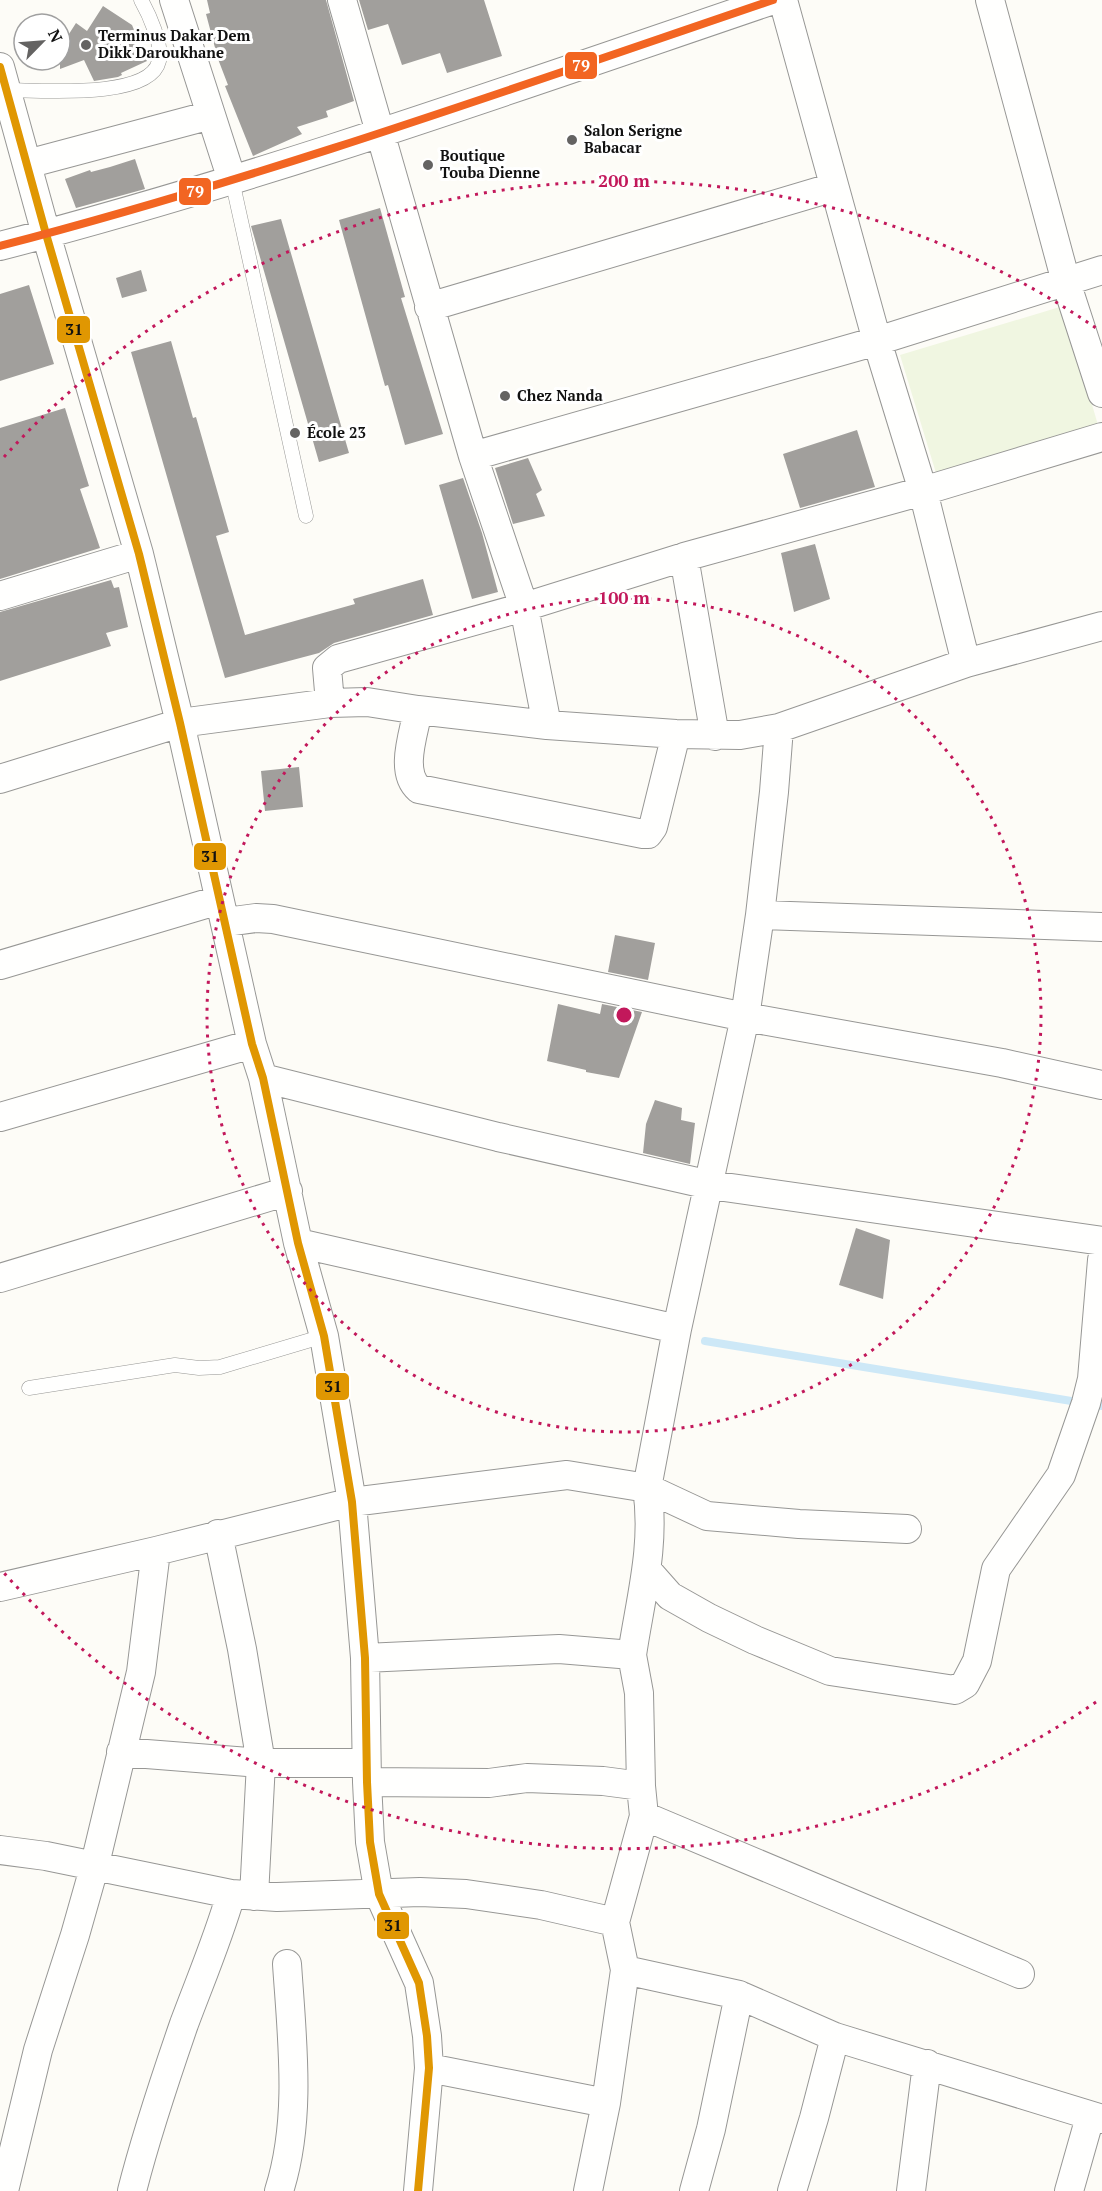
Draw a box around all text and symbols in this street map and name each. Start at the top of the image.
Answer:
north arrow [12,12,72,72]
place label: Terminus Dakar Dem Dikk Daroukhane [98,25,250,62]
text: N [43,26,68,46]
marker: Terminus Dakar Dem Dikk Daroukhane [79,38,93,52]
line badge: 79 [564,51,598,80]
text: 79 [572,54,590,76]
place label: Salon Serigne Babacar [584,120,682,157]
marker: Salon Serigne Babacar [565,133,579,147]
place label: Boutique Touba Dienne [440,145,540,182]
marker: Boutique Touba Dienne [421,158,435,172]
text: 200 m [598,168,650,192]
line badge: 79 [178,177,212,206]
text: 79 [186,180,204,202]
line badge: 31 [56,315,91,344]
text: 31 [65,318,83,340]
place label: Chez Nanda [517,385,604,405]
marker: Chez Nanda [498,389,512,403]
place label: École 23 [307,422,366,442]
marker: École 23 [288,426,302,440]
text: 100 m [598,585,650,609]
line badge: 31 [193,842,227,871]
text: 31 [201,845,219,867]
centre of rings [614,1005,634,1025]
line badge: 31 [315,1372,350,1401]
text: 31 [324,1375,342,1397]
line badge: 31 [376,1911,410,1940]
text: 31 [384,1914,402,1936]

